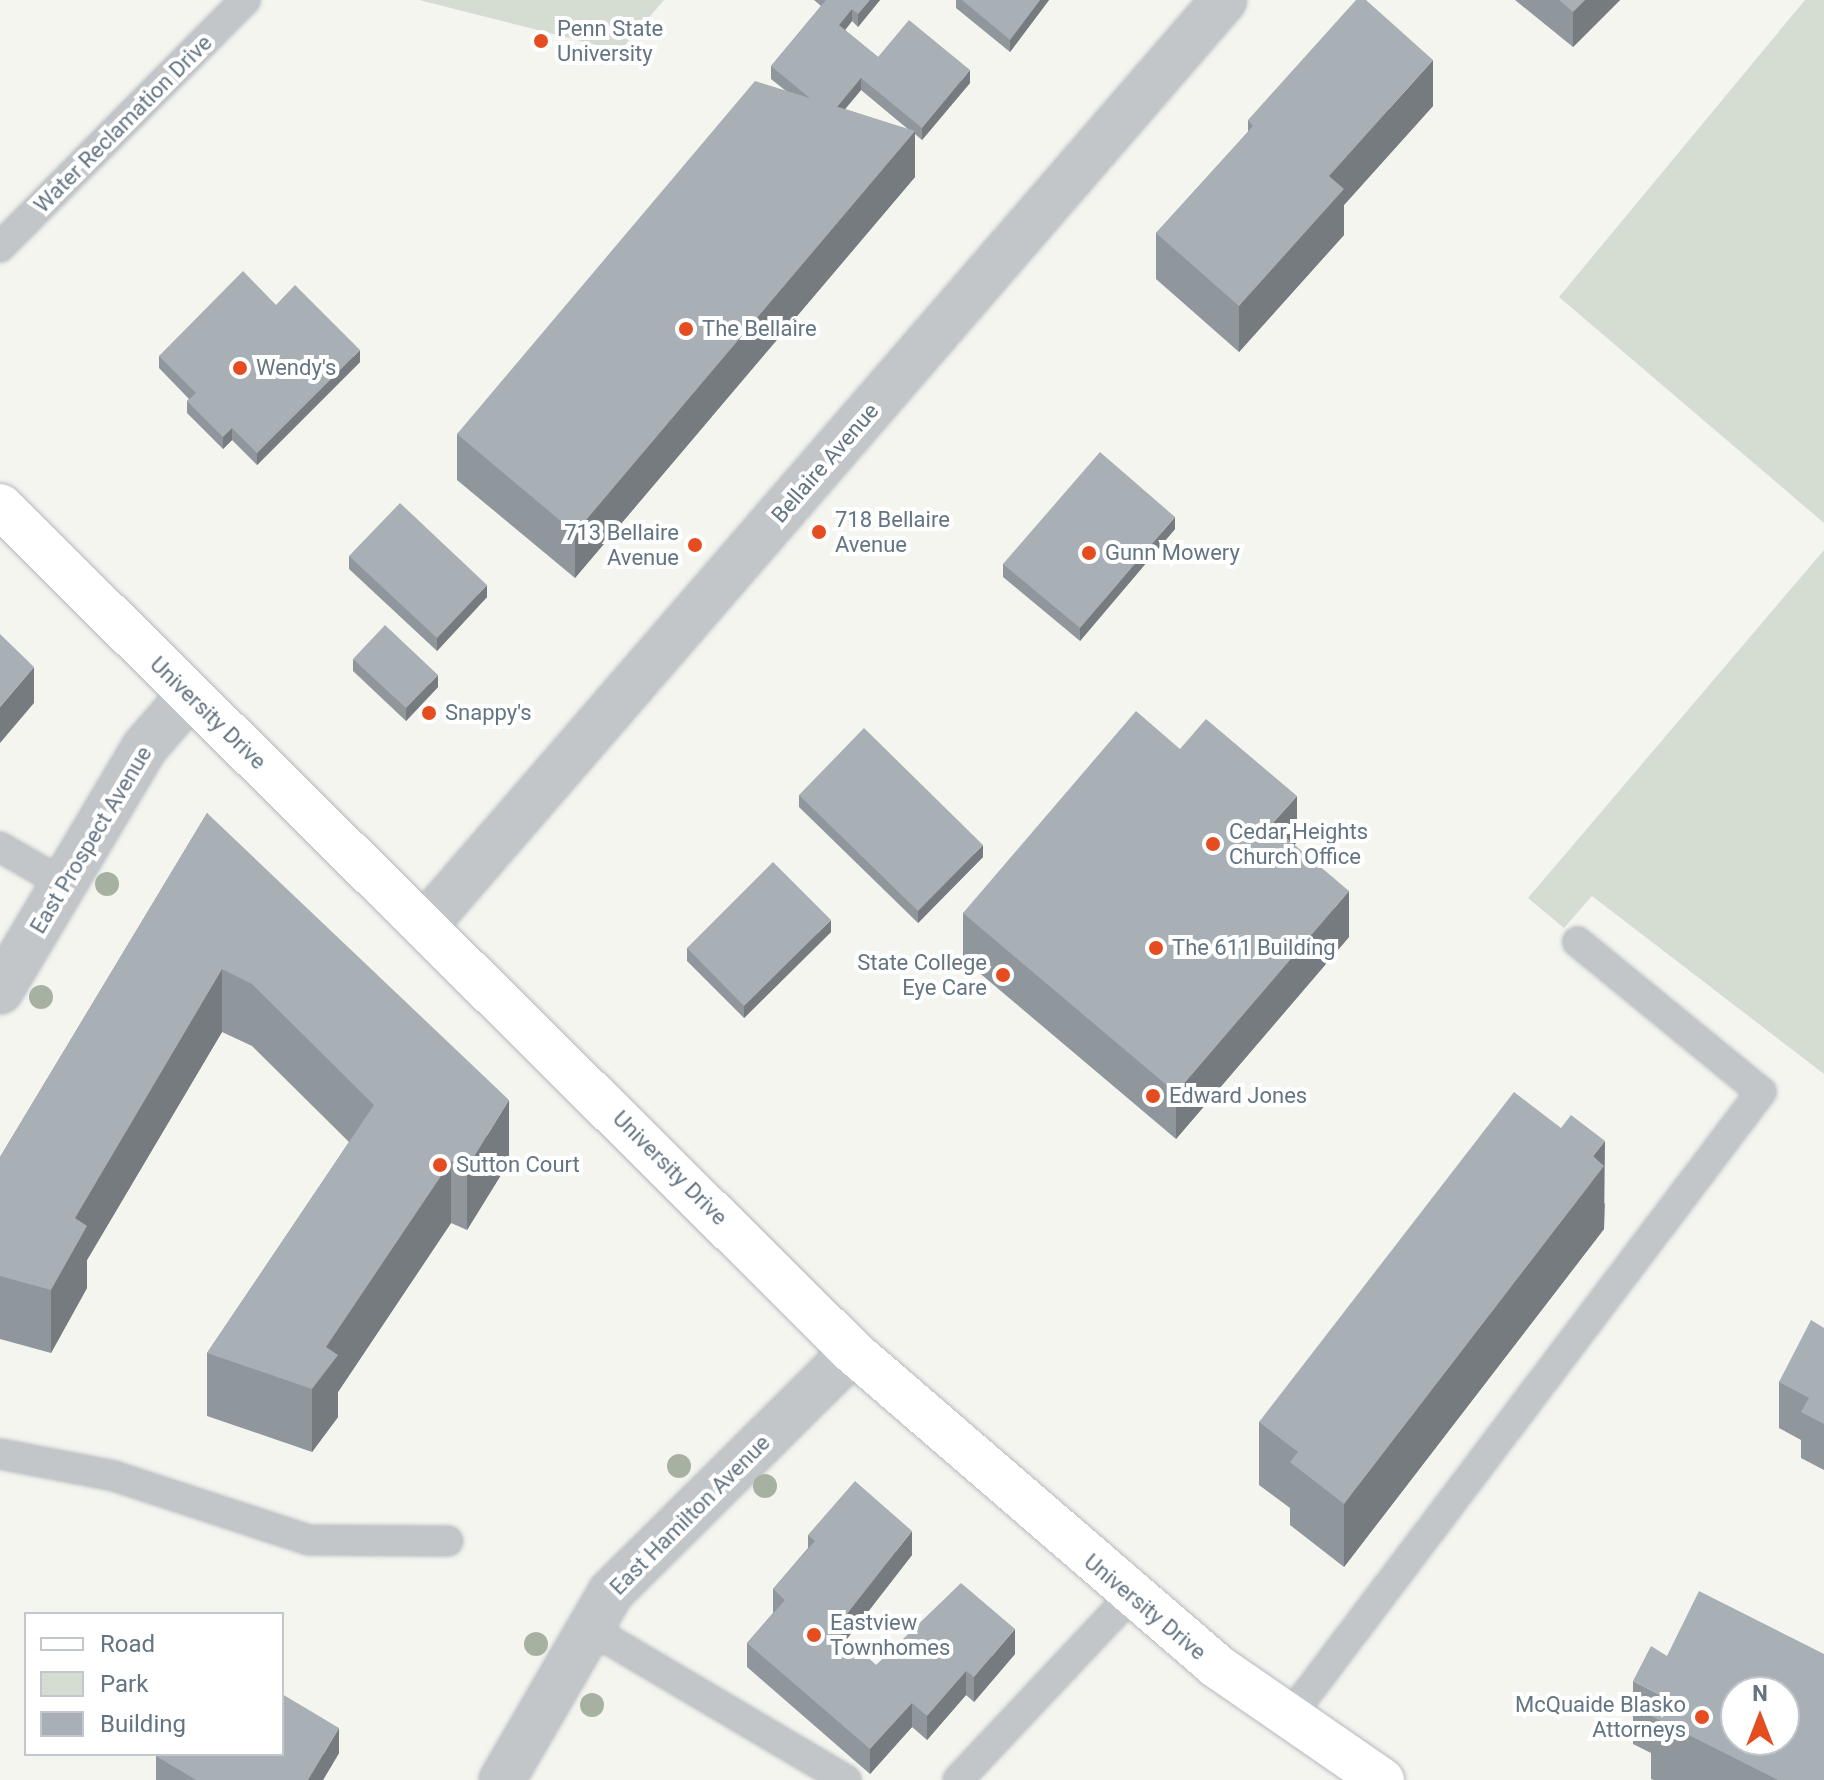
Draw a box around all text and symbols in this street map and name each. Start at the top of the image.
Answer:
place label: Penn State University [557,15,663,66]
street label: Water Reclamation Drive [29,30,217,218]
marker: Penn State University [532,32,550,50]
place label: The Bellaire [702,316,817,342]
marker: The Bellaire [677,320,695,338]
place label: Wendy's [256,355,336,381]
marker: Wendy's [231,359,249,377]
street label: Bellaire Avenue [766,398,884,528]
place label: 718 Bellaire Avenue [835,506,950,558]
place label: 713 Bellaire Avenue [564,519,679,570]
marker: 718 Bellaire Avenue [810,523,828,541]
marker: 713 Bellaire Avenue [686,536,704,554]
place label: Gunn Mowery [1105,540,1240,566]
marker: Gunn Mowery [1080,544,1098,562]
street label: University Drive [145,651,271,775]
place label: Snappy's [445,700,532,726]
marker: Snappy's [420,704,438,722]
street label: East Prospect Avenue [25,742,157,938]
place label: Cedar Heights Church Office [1229,818,1368,870]
marker: Cedar Heights Church Office [1204,835,1222,853]
place label: The 611 Building [1172,935,1336,961]
marker: The 611 Building [1147,939,1165,957]
place label: State College Eye Care [857,949,987,1000]
marker: State College Eye Care [994,966,1012,984]
place label: Edward Jones [1169,1083,1307,1109]
marker: Edward Jones [1144,1087,1162,1105]
street label: University Drive [607,1105,733,1231]
place label: Sutton Court [456,1152,580,1178]
marker: Sutton Court [431,1156,449,1174]
street label: East Hamilton Avenue [605,1430,775,1600]
street label: University Drive [1079,1548,1211,1666]
place label: Eastview Townhomes [830,1609,950,1660]
legend [24,1612,284,1756]
marker: Eastview Townhomes [805,1626,823,1644]
text: Road [100,1630,155,1658]
text: Park [100,1670,148,1698]
north arrow [1720,1676,1800,1756]
text: N [1752,1681,1768,1706]
place label: McQuaide Blasko Attorneys [1515,1691,1686,1742]
marker: McQuaide Blasko Attorneys [1693,1708,1711,1726]
text: Building [100,1710,186,1738]

